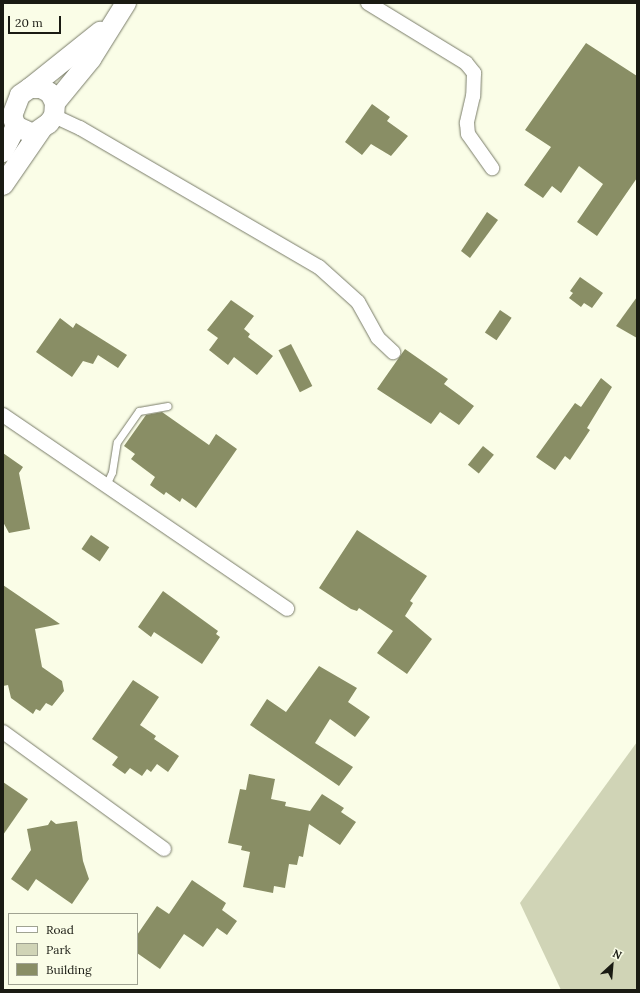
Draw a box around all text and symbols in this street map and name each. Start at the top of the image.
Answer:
scale bar [10,8,63,34]
text: 20 m [15,15,43,30]
legend [8,913,138,985]
text: Road [46,922,74,937]
text: Park [46,942,71,957]
north arrow [592,945,632,985]
text: N [610,946,624,962]
text: Building [46,962,92,977]

